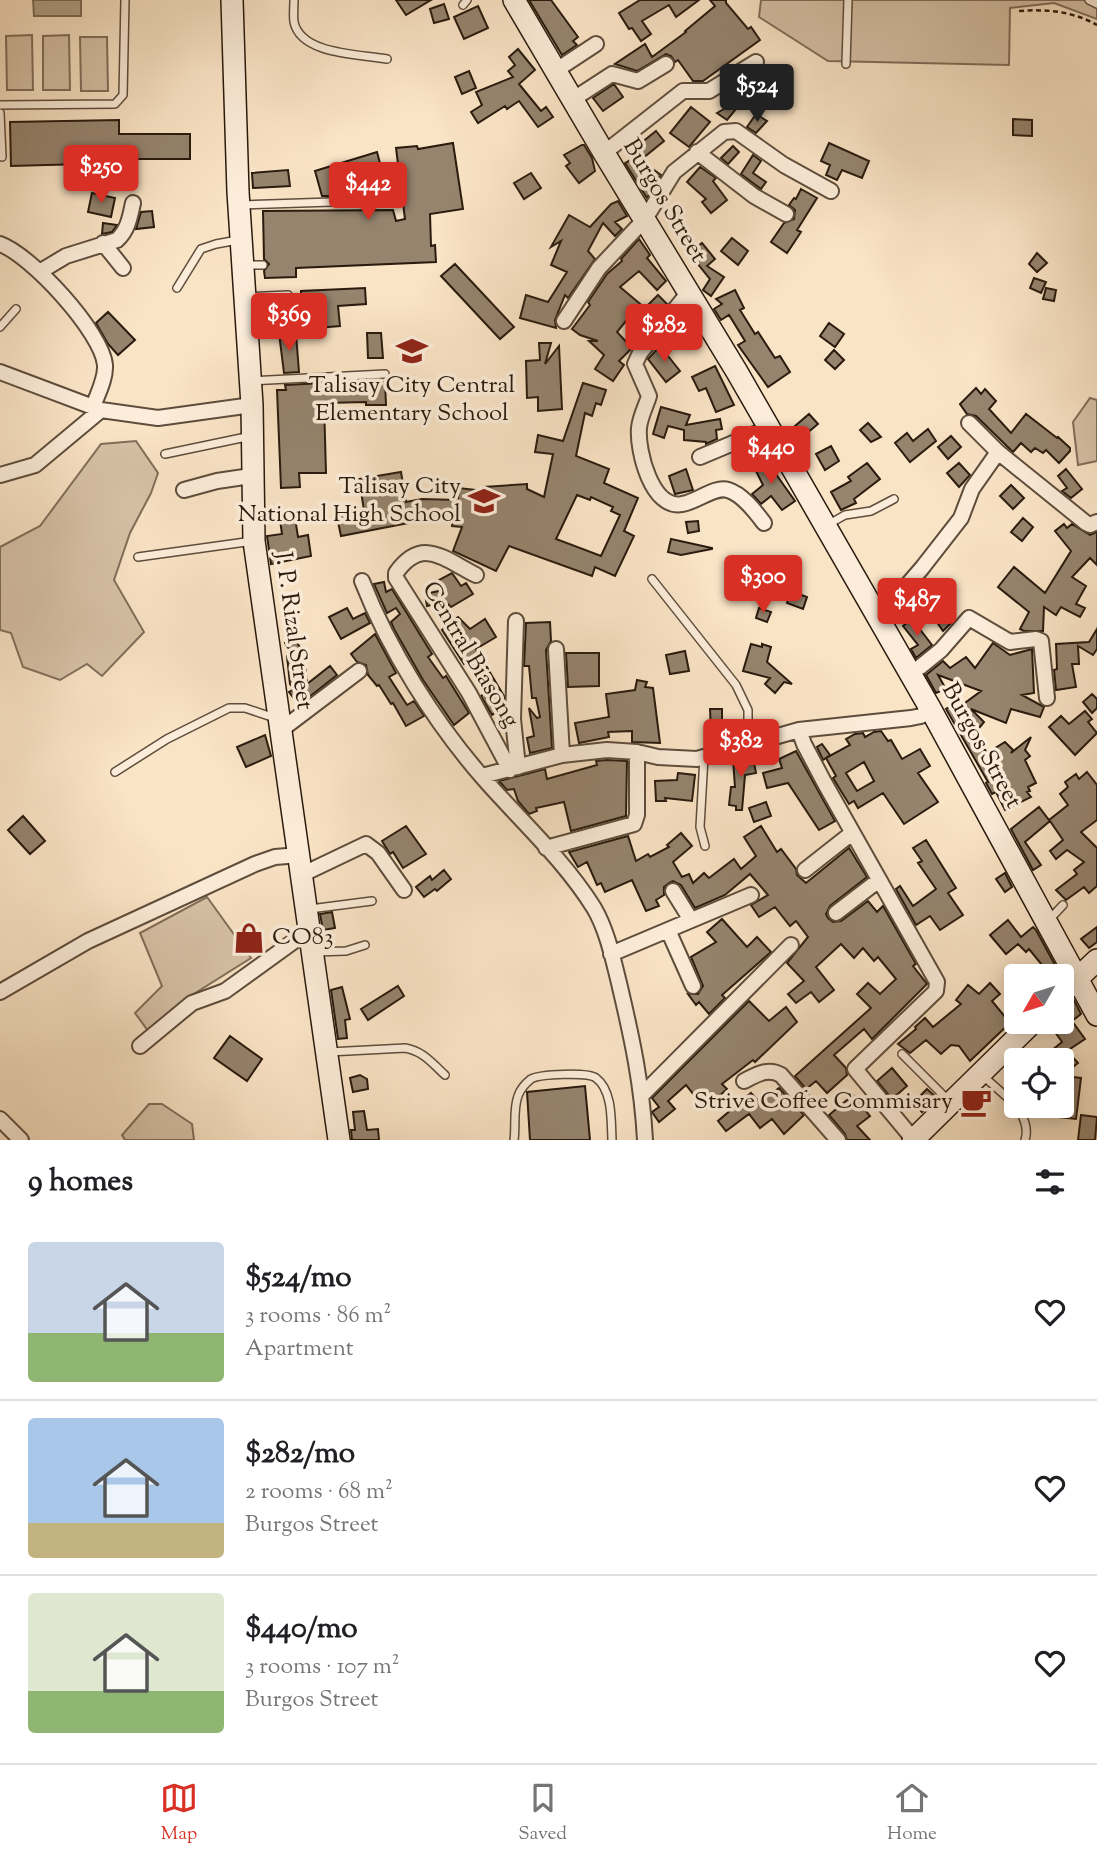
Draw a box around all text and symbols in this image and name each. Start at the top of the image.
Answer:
pin: $524 [716,64,798,124]
text: $524 [736,70,778,103]
street label: Burgos Street [614,133,714,269]
pin: $250 [60,146,142,205]
text: $250 [79,151,123,184]
pin: $442 [327,162,409,222]
text: $442 [345,168,391,201]
pin: $369 [248,294,330,353]
text: $369 [267,299,311,332]
pin: $282 [623,304,705,364]
text: $282 [641,310,687,343]
school or university icon: Talisay City Central Elementary School [395,334,429,368]
place label: Talisay City Central Elementary School [309,369,515,431]
pin: $440 [730,426,812,486]
text: $440 [747,432,795,465]
place label: Talisay City National High School [238,470,461,532]
school or university icon: Talisay City National High School [467,484,501,518]
street label: J. P. Rizal Street [265,548,321,712]
pin: $300 [722,556,804,615]
text: $300 [740,561,786,594]
street label: Central Biasong [413,575,527,735]
pin: $487 [876,578,958,638]
text: $487 [894,584,940,617]
street label: Burgos Street [932,677,1030,815]
pin: $382 [700,720,782,779]
text: $382 [719,725,763,758]
shop icon: CO83 [232,921,266,955]
place label: CO83 [272,921,334,955]
north arrow [1004,964,1074,1034]
map controls [1004,964,1074,1118]
button: locate [1004,1048,1074,1118]
place label: Strive Coffee Commisary [694,1085,953,1119]
cafe icon: Strive Coffee Commisary [959,1085,993,1119]
text: 9 homes [28,1161,133,1204]
icon: filters [1031,1163,1069,1201]
text: $524/mo [245,1257,352,1300]
icon: home [84,1270,168,1354]
icon: heart [1031,1293,1069,1331]
text: 3 rooms · 86 m² [245,1300,391,1333]
text: Apartment [245,1333,354,1366]
text: $282/mo [245,1433,355,1476]
icon: home [84,1446,168,1530]
icon: heart [1031,1469,1069,1507]
text: 2 rooms · 68 m² [245,1476,393,1509]
text: Burgos Street [245,1509,378,1542]
text: $440/mo [245,1608,358,1651]
icon: home [84,1621,168,1705]
icon: heart [1031,1644,1069,1682]
text: 3 rooms · 107 m² [245,1651,400,1684]
text: Burgos Street [245,1684,378,1717]
tab: Map [160,1779,198,1848]
tab: Saved [518,1779,567,1848]
tab: Home [887,1779,937,1848]

